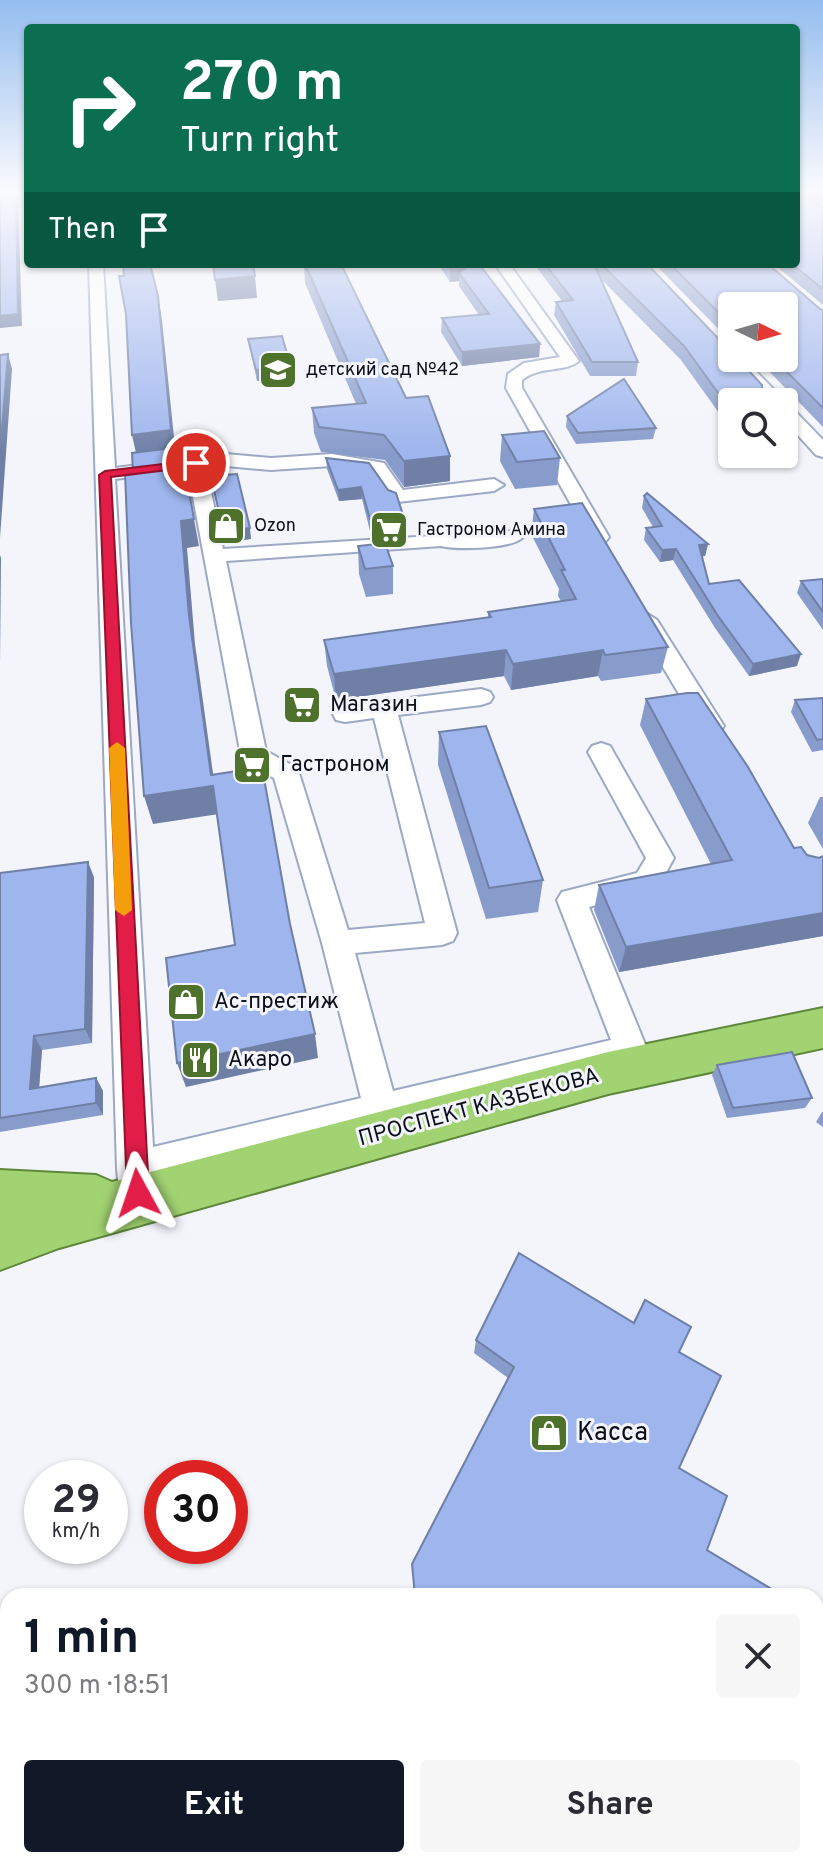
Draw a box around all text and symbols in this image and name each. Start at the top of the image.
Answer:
text: 270 m [180,50,344,120]
icon: right [48,56,152,160]
text: Turn right [180,119,339,165]
icon: arrive [132,208,176,252]
text: Then [48,212,116,249]
north arrow [718,292,798,372]
map controls [718,292,798,468]
school or university icon: детский сад №42 [257,349,299,391]
place label: детский сад №42 [306,359,459,382]
button: search [718,388,798,468]
pin [162,429,230,497]
icon: arrive [174,441,218,485]
shop icon: Ozon [205,505,247,547]
supermarket icon: Гастроном Амина [368,509,410,551]
place label: Ozon [254,515,296,538]
place label: Гастроном Амина [417,519,566,542]
supermarket icon: Магазин [281,684,323,726]
place label: Магазин [330,692,418,719]
supermarket icon: Гастроном [231,744,273,786]
place label: Гастроном [280,752,390,779]
shop icon: Ас-престиж [165,981,207,1023]
place label: Ас-престиж [214,989,339,1016]
restaurant icon: Акаро [179,1039,221,1081]
place label: Акаро [228,1047,292,1074]
street label: ПРОСПЕКТ КАЗБЕКОВА [356,1063,602,1153]
position arrow [96,1151,180,1235]
shop icon: Касса [528,1412,570,1454]
place label: Касса [577,1417,648,1450]
speed limit sign: 30 [144,1460,248,1564]
text: 29 [51,1477,101,1527]
text: km/h [52,1519,100,1545]
text: 1 min [24,1610,139,1670]
button: close [716,1614,800,1698]
text: 300 m · 18:51 [24,1670,170,1703]
button: Exit [24,1760,404,1852]
button: Share [420,1760,800,1852]

